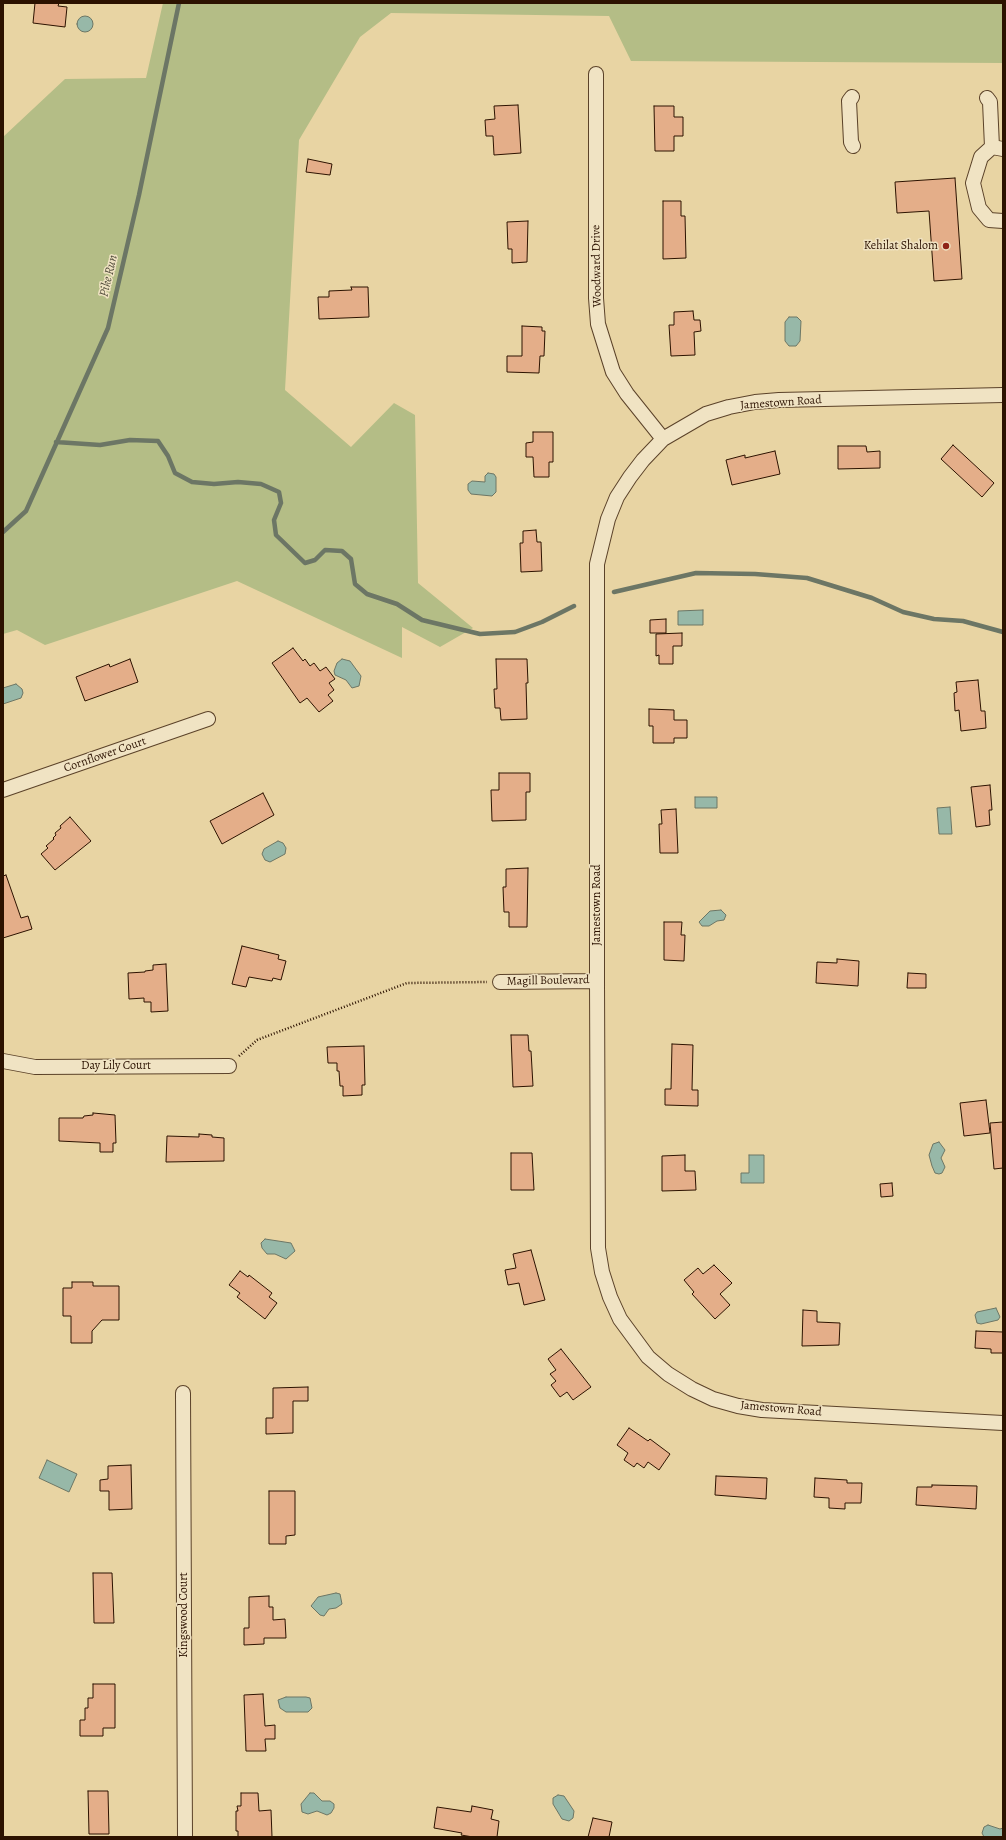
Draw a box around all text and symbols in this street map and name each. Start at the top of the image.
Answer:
street label: Woodward Drive [589,224,605,308]
place label: Kehilat Shalom [864,239,938,253]
marker: Kehilat Shalom [941,241,951,251]
water label: Pike Run [97,254,121,298]
street label: Jamestown Road [740,393,822,413]
street label: Cornflower Court [62,734,148,776]
street label: Jamestown Road [590,864,604,946]
street label: Magill Boulevard [507,973,589,989]
street label: Day Lily Court [81,1059,151,1073]
street label: Jamestown Road [740,1398,822,1420]
street label: Kingswood Court [177,1572,191,1658]

